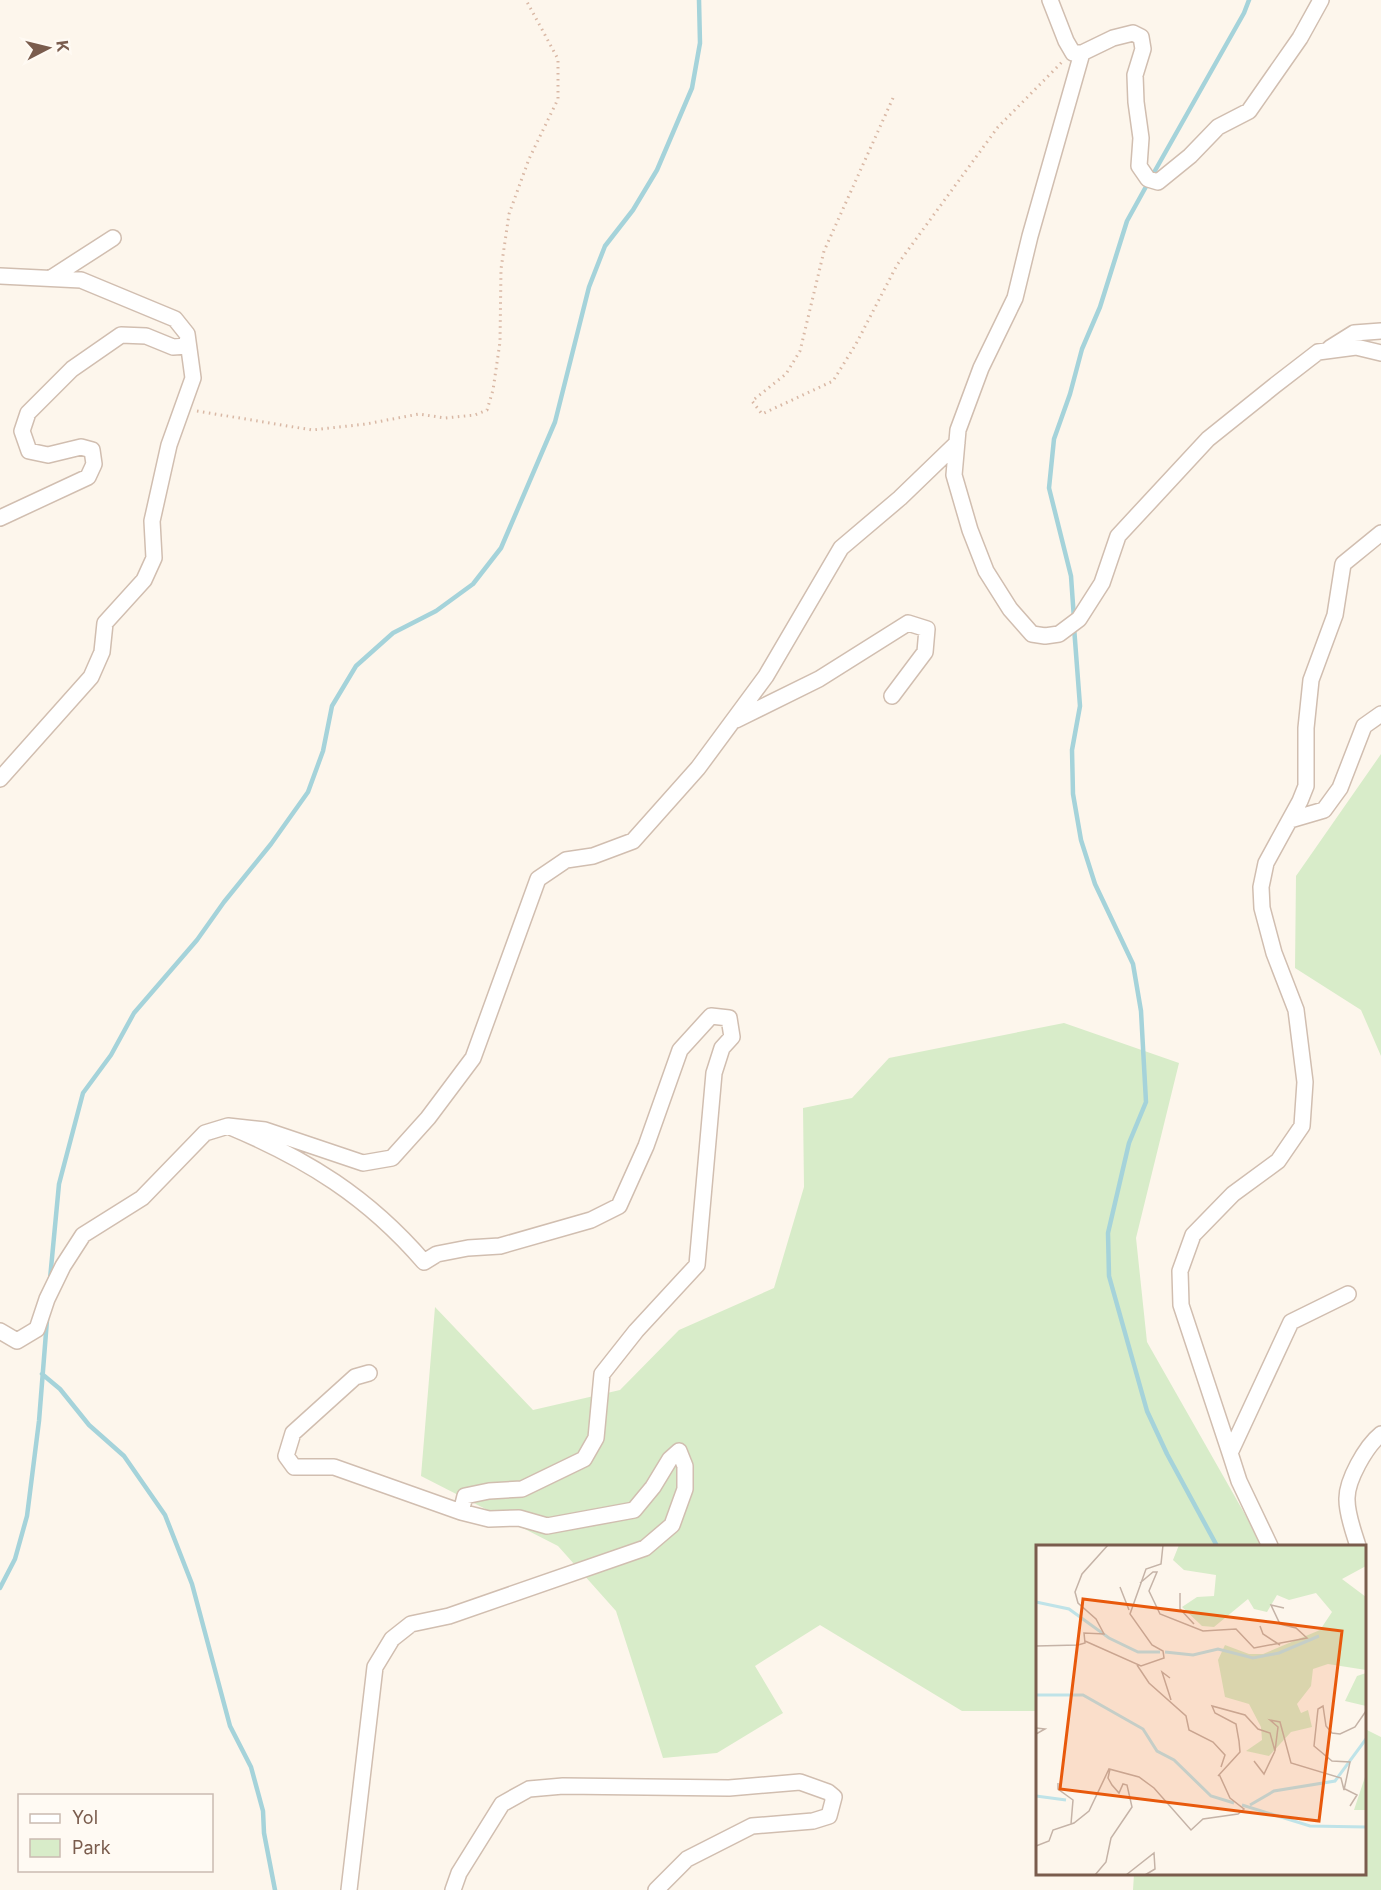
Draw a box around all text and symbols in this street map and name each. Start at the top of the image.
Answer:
north arrow [18,18,78,78]
text: K [52,39,74,54]
inset map [1036,1545,1366,1875]
legend [18,1794,213,1872]
text: Yol [72,1807,98,1828]
text: Park [72,1837,111,1858]

